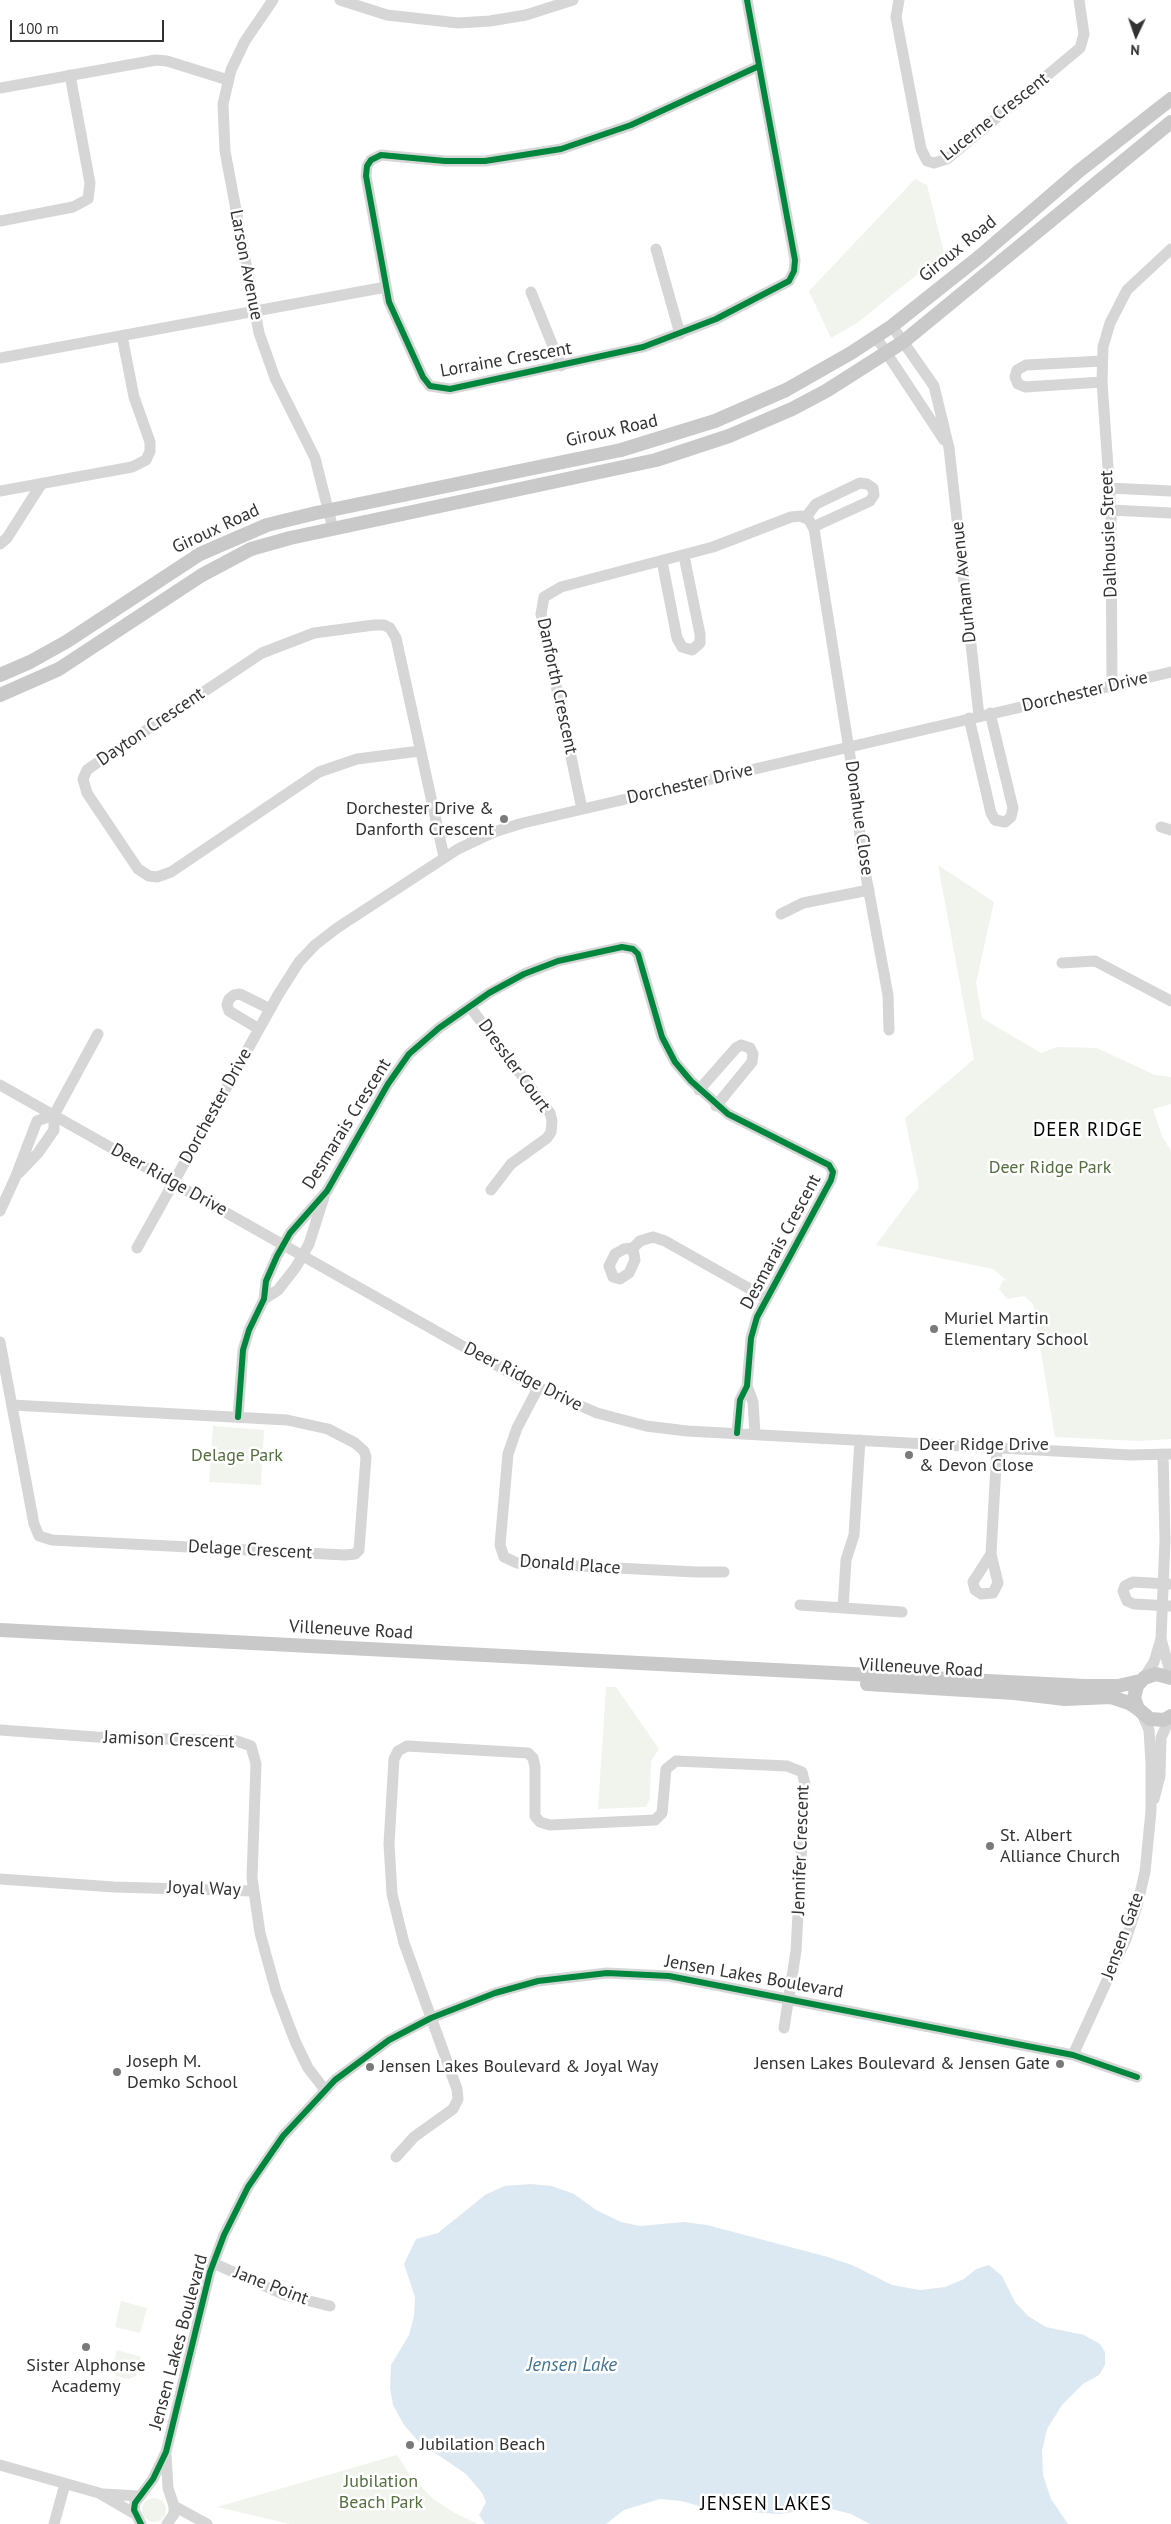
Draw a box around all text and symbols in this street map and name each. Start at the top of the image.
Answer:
scale bar [12,10,166,42]
north arrow [1111,10,1161,60]
text: 100 m [18,19,59,38]
text: N [1130,41,1140,59]
street label: Lucerne Crescent [937,68,1053,166]
street label: Larson Avenue [225,208,267,322]
street label: Giroux Road [915,211,1001,287]
street label: Lorraine Crescent [438,338,574,382]
street label: Giroux Road [564,410,660,452]
street label: Dalhousie Street [1096,470,1122,598]
street label: Giroux Road [169,499,263,559]
street label: Durham Avenue [947,520,981,644]
street label: Danforth Crescent [532,616,582,756]
street label: Dorchester Drive [1020,667,1150,717]
street label: Dayton Crescent [93,683,209,771]
street label: Dorchester Drive [625,759,755,809]
street label: Donahue Close [840,759,878,877]
place label: Dorchester Drive & Danforth Crescent [346,798,494,841]
marker: Dorchester Drive & Danforth Crescent [498,813,510,825]
street label: Dressler Court [473,1015,555,1117]
street label: Dorchester Drive [175,1045,257,1167]
street label: Desmarais Crescent [298,1055,396,1193]
district label: DEER RIDGE [1032,1120,1144,1142]
street label: Deer Ridge Drive [107,1139,231,1221]
park label: Deer Ridge Park [989,1157,1111,1179]
street label: Desmarais Crescent [736,1171,826,1313]
place label: Muriel Martin Elementary School [944,1308,1088,1350]
marker: Muriel Martin Elementary School [928,1323,940,1335]
street label: Deer Ridge Drive [460,1338,586,1416]
place label: Deer Ridge Drive & Devon Close [919,1434,1049,1476]
park label: Delage Park [191,1445,283,1467]
marker: Deer Ridge Drive & Devon Close [903,1449,915,1461]
street label: Delage Crescent [187,1536,313,1564]
street label: Donald Place [519,1551,621,1579]
street label: Villeneuve Road [289,1616,413,1644]
street label: Villeneuve Road [859,1654,983,1682]
street label: Jamison Crescent [103,1727,235,1753]
street label: Jennifer Crescent [788,1785,814,1915]
place label: St. Albert Alliance Church [1000,1825,1120,1868]
marker: St. Albert Alliance Church [984,1840,996,1852]
street label: Joyal Way [167,1877,241,1901]
street label: Jensen Gate [1097,1890,1149,1982]
street label: Jensen Lakes Boulevard [663,1951,845,2003]
place label: Joseph M. Demko School [127,2051,237,2094]
place label: Jensen Lakes Boulevard & Jensen Gate [754,2053,1050,2075]
place label: Jensen Lakes Boulevard & Joyal Way [380,2056,658,2078]
marker: Jensen Lakes Boulevard & Jensen Gate [1054,2058,1066,2070]
marker: Jensen Lakes Boulevard & Joyal Way [364,2061,376,2073]
marker: Joseph M. Demko School [111,2066,123,2078]
street label: Jensen Lakes Boulevard [145,2252,213,2432]
street label: Jane Point [231,2262,311,2310]
marker: Sister Alphonse Academy [80,2341,92,2353]
place label: Sister Alphonse Academy [26,2355,146,2398]
water label: Jensen Lake [527,2355,617,2377]
place label: Jubilation Beach [420,2434,545,2456]
marker: Jubilation Beach [404,2439,416,2451]
park label: Jubilation Beach Park [339,2471,423,2514]
district label: JENSEN LAKES [699,2494,833,2516]

